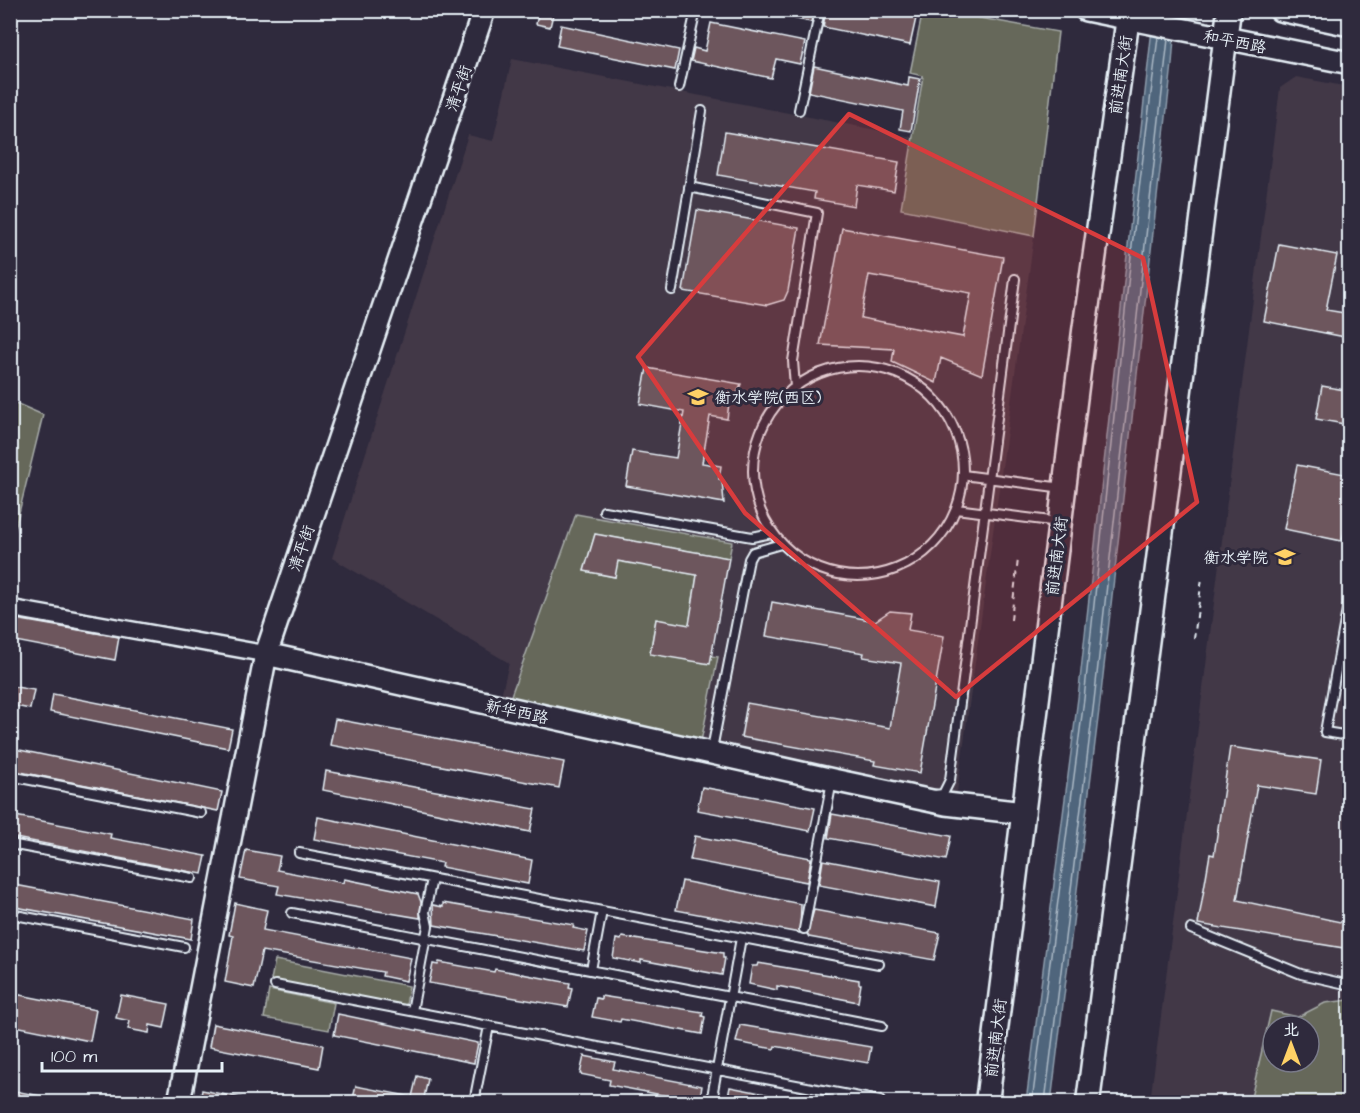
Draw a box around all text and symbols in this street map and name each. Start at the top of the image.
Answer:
street label: 和平西路 [1201,25,1268,59]
street label: 前进南大街 [1105,34,1137,116]
street label: 清平街 [441,62,477,115]
school or university icon: 衡水学院(西区) [686,385,710,409]
place label: 衡水学院(西区) [715,387,822,409]
street label: 前进南大街 [1041,515,1073,597]
street label: 清平街 [284,522,320,575]
school or university icon: 衡水学院 [1273,545,1297,569]
place label: 衡水学院 [1204,547,1268,569]
street label: 新华西路 [483,695,550,729]
street label: 前进南大街 [980,997,1012,1079]
north arrow [1261,1014,1321,1074]
text: 北 [1283,1019,1299,1041]
scale bar [42,1035,222,1073]
text: 100 m [51,1044,97,1069]

